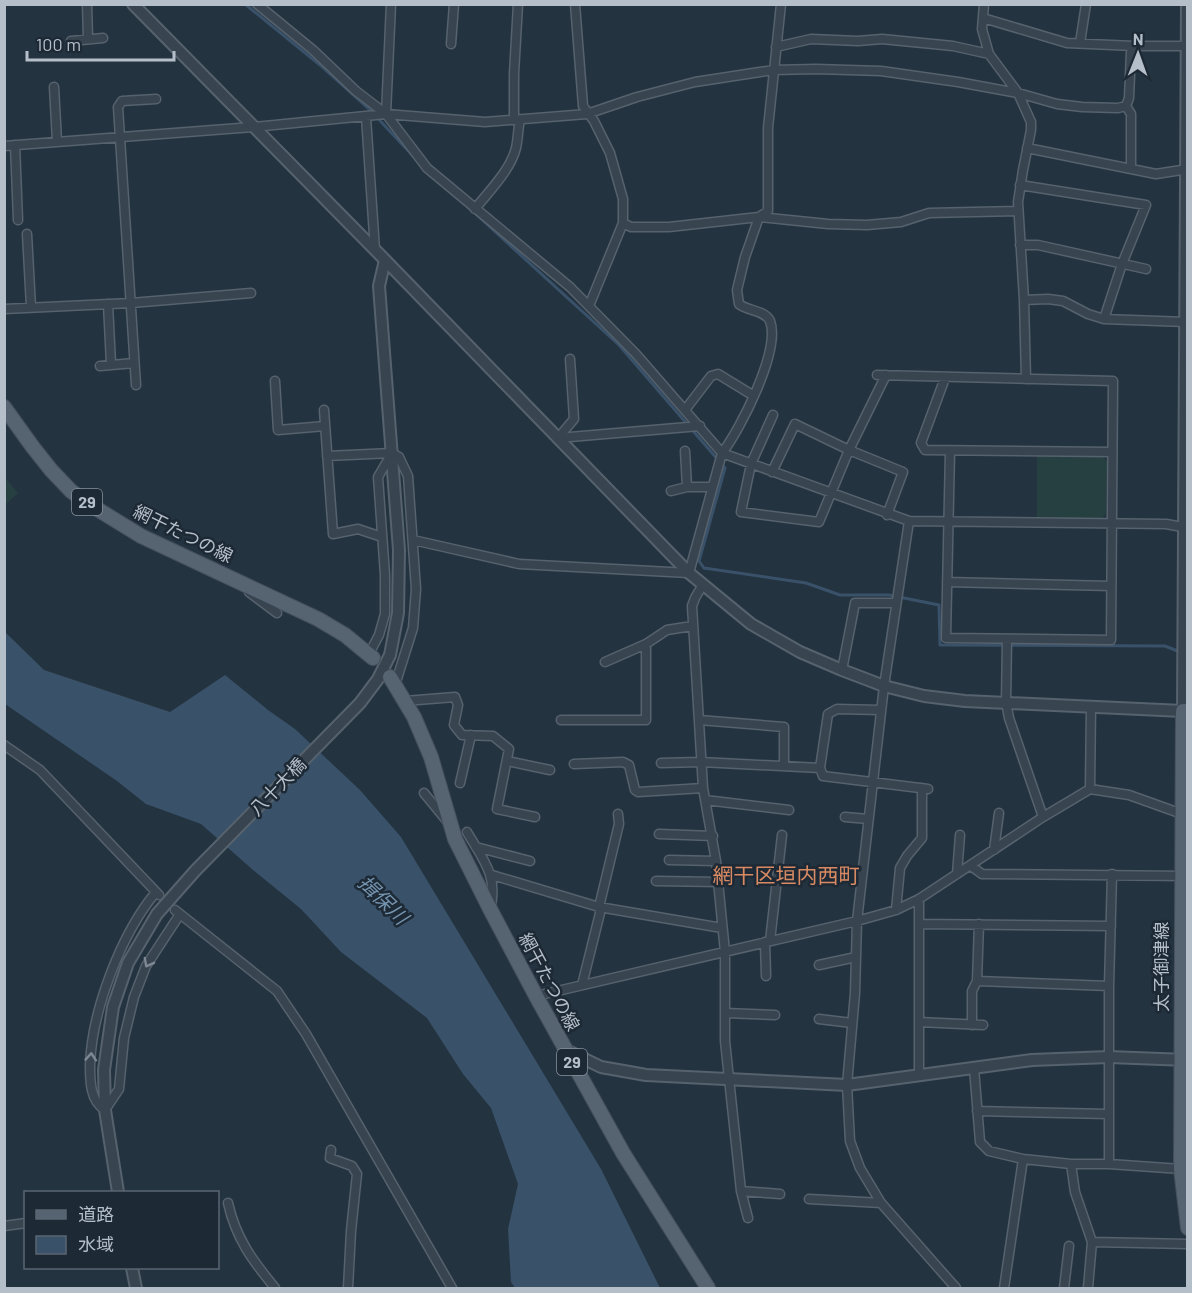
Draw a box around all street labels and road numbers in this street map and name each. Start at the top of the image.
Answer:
road number: 29 [72,489,102,515]
street label: 網干たつの線 [130,500,237,567]
street label: 八十大橋 [244,753,310,820]
street label: 太子御津線 [1150,922,1172,1012]
street label: 網干たつの線 [515,929,585,1034]
road number: 29 [557,1049,587,1075]

